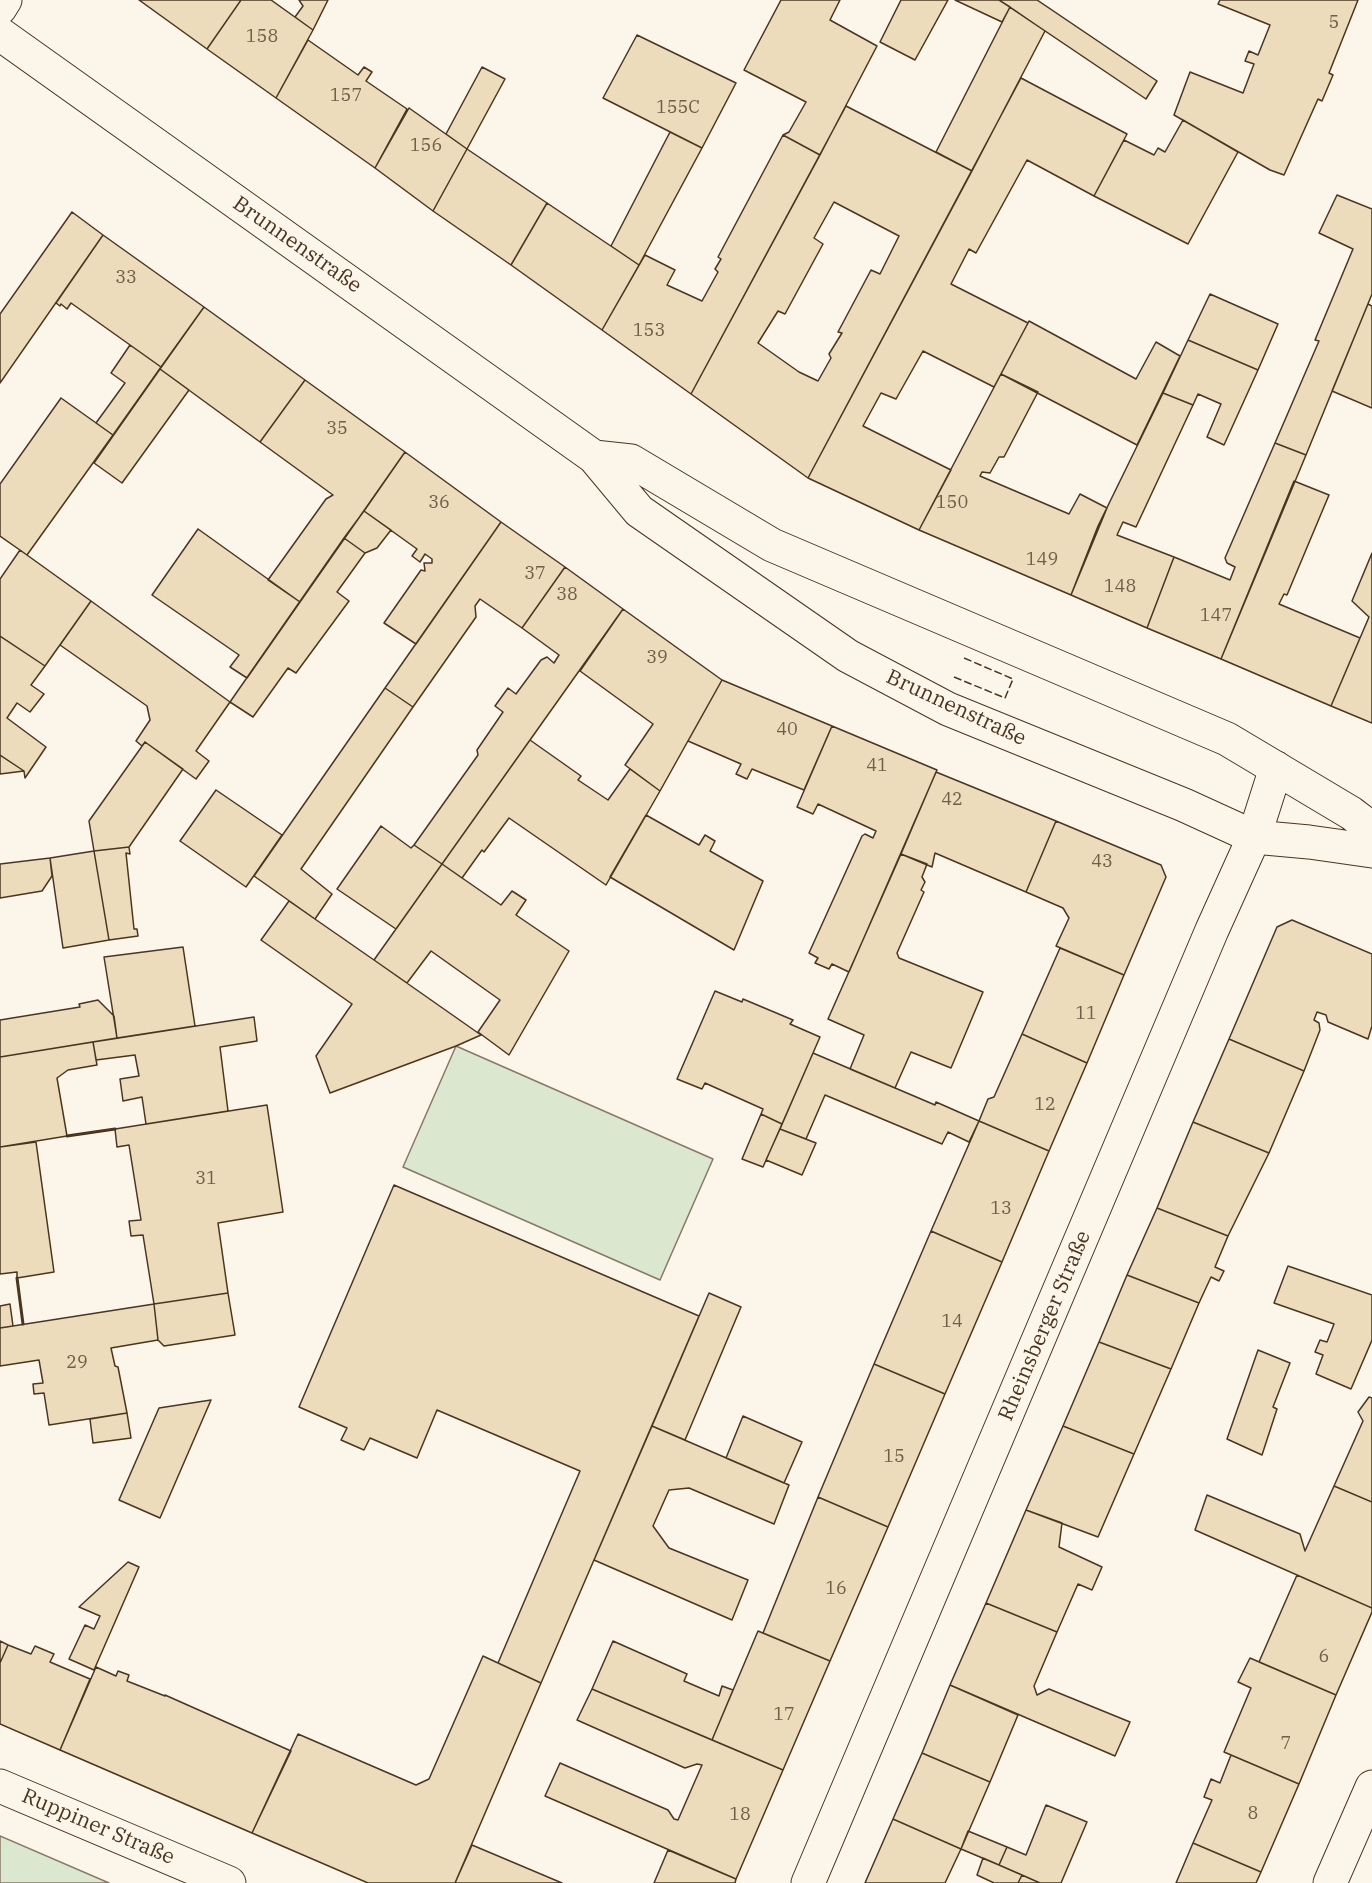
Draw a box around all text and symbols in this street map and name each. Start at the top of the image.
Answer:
house number: 5 [1329,12,1339,34]
house number: 158 [246,26,278,48]
house number: 157 [330,85,362,107]
house number: 155C [656,97,700,119]
house number: 156 [410,135,442,157]
street label: Brunnenstraße [228,191,366,299]
house number: 33 [115,267,137,289]
house number: 153 [633,320,665,342]
house number: 35 [326,418,348,440]
house number: 36 [428,492,450,514]
house number: 150 [936,492,968,514]
house number: 149 [1026,549,1058,571]
house number: 37 [524,563,546,585]
house number: 148 [1104,576,1136,598]
house number: 38 [556,584,578,606]
house number: 147 [1200,605,1232,627]
house number: 39 [646,647,668,669]
street label: Brunnenstraße [882,665,1030,751]
house number: 40 [776,719,798,741]
house number: 41 [866,755,888,777]
house number: 42 [941,789,963,811]
house number: 43 [1091,851,1113,873]
house number: 11 [1075,1003,1097,1025]
house number: 12 [1034,1094,1056,1116]
house number: 31 [195,1168,217,1190]
house number: 13 [990,1198,1012,1220]
street label: Rheinsberger Straße [994,1227,1096,1425]
house number: 14 [941,1311,963,1333]
house number: 29 [66,1352,88,1374]
house number: 15 [883,1446,905,1468]
house number: 16 [825,1578,847,1600]
house number: 6 [1319,1646,1329,1668]
house number: 17 [773,1704,795,1726]
house number: 7 [1281,1733,1291,1755]
street label: Ruppiner Straße [18,1783,178,1871]
house number: 8 [1248,1803,1258,1825]
house number: 18 [729,1804,751,1826]

